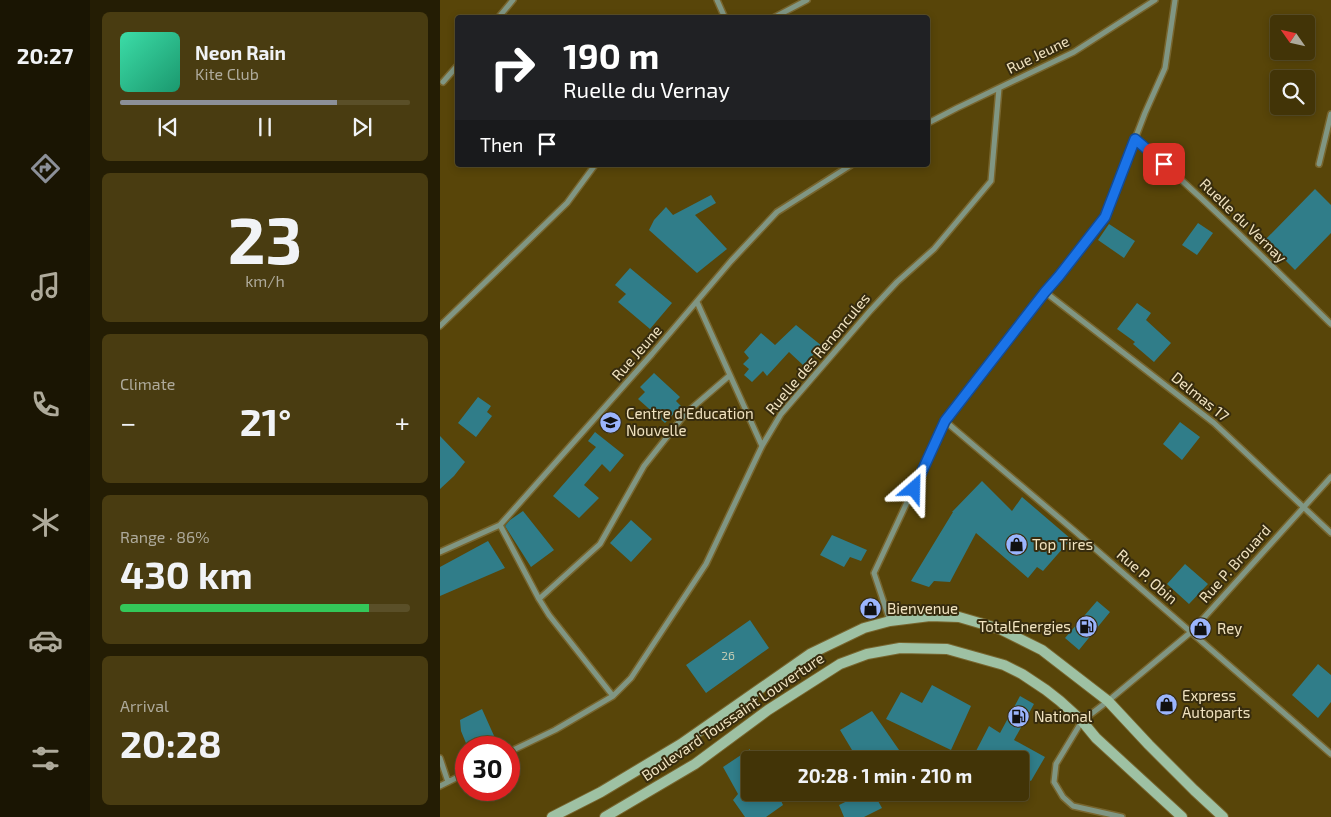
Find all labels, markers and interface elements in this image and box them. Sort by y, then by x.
north arrow [1270,15,1315,60]
map controls [1270,15,1315,115]
street label: Rue Jeune [1003,31,1072,77]
text: 190 m [563,34,659,76]
icon: right [480,35,545,100]
text: Neon Rain [195,41,286,64]
text: 20:27 [17,42,73,68]
text: Kite Club [195,64,259,83]
button: search [1270,70,1315,115]
text: Ruelle du Vernay [563,76,730,102]
icon: previous [154,113,182,141]
icon: pause [251,113,279,141]
icon: next [348,113,376,141]
icon: arrive [533,130,561,158]
text: Then [480,133,523,156]
pin [1143,143,1185,185]
icon: arrive [1150,150,1178,178]
icon: directions [28,151,63,186]
street label: Ruelle du Vernay [1196,174,1291,266]
text: 23 [228,199,302,277]
icon: music [28,269,63,304]
text: km/h [245,271,285,290]
street label: Ruelle des Renoncules [761,289,873,418]
street label: Rue Jeune [607,321,665,384]
street label: Delmas 17 [1168,368,1233,425]
text: Climate [120,374,175,393]
icon: phone [28,387,63,422]
text: 21° [240,398,291,444]
place label: Centre d'Education Nouvelle [626,404,754,439]
text: − [120,405,136,439]
text: + [395,405,410,439]
school or university icon: Centre d'Education Nouvelle [598,411,622,435]
position arrow [887,462,939,514]
icon: climate [28,505,63,540]
street label: Rue P. Brouard [1195,521,1274,606]
text: Range · 86% [120,527,210,546]
shop icon: Top Tires [1004,533,1028,557]
place label: Top Tires [1032,535,1093,553]
street label: Rue P. Obin [1114,545,1182,608]
text: 430 km [120,551,253,597]
shop icon: Bienvenue [859,597,883,621]
place label: Bienvenue [887,599,958,617]
fuel station icon: TotalEnergies [1075,615,1099,639]
place label: TotalEnergies [978,617,1071,635]
shop icon: Rey [1189,617,1213,641]
place label: Rey [1217,619,1242,637]
icon: car [28,623,63,658]
street label: Boulevard Toussaint Louverture [638,648,827,784]
house number: 26 [721,648,735,662]
place label: Express Autoparts [1182,686,1250,721]
shop icon: Express Autoparts [1154,693,1178,717]
text: Arrival [120,696,169,715]
fuel station icon: National [1006,705,1030,729]
place label: National [1034,707,1093,725]
text: 20:28 [120,720,222,766]
speed limit sign: 30 [455,736,520,801]
icon: filters [28,741,63,776]
text: 20:28 · 1 min · 210 m [798,764,972,787]

